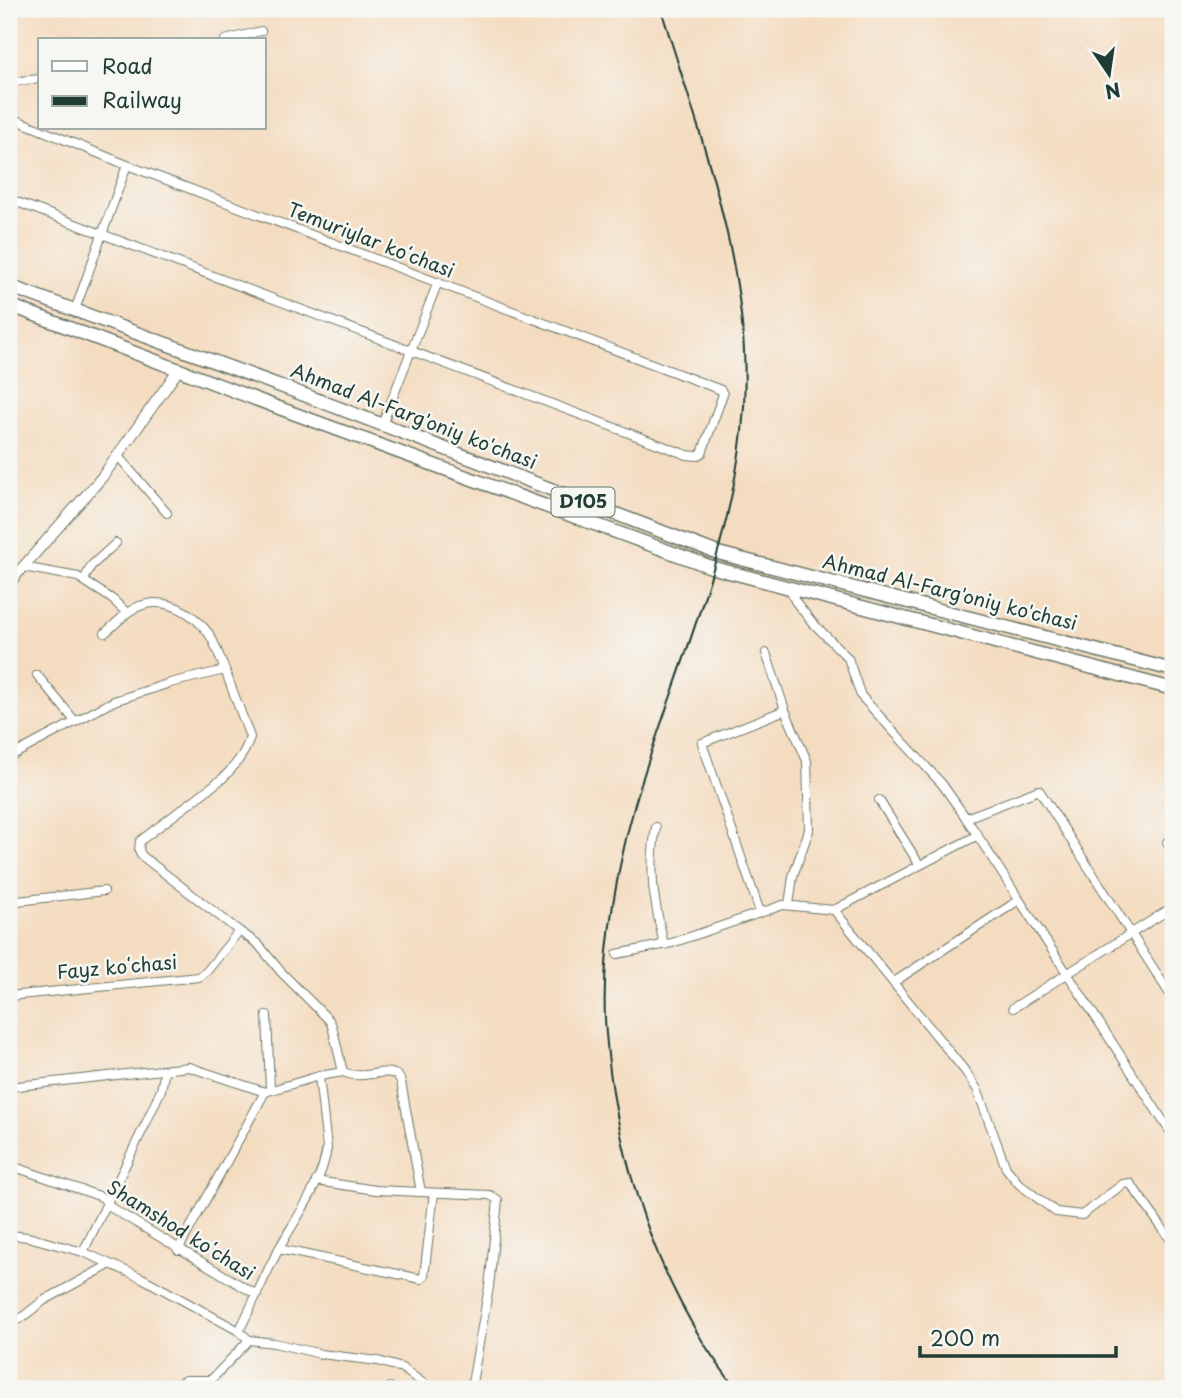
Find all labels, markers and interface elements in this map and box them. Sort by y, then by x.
legend [38,38,266,130]
north arrow [1074,38,1144,108]
text: Road [102,49,153,81]
text: N [1103,76,1124,107]
text: Railway [102,83,182,115]
street label: Temuriylar koʻchasi [284,194,459,284]
street label: Ahmad Al-Farg'oniy ko'chasi [287,355,541,475]
road number: D105 [552,488,614,516]
street label: Ahmad Al-Farg'oniy ko'chasi [820,546,1080,636]
street label: Fayz koʻchasi [56,947,178,985]
street label: Shamshod koʻchasi [102,1172,261,1286]
scale bar [920,1314,1116,1358]
text: 200 m [930,1321,1000,1353]

